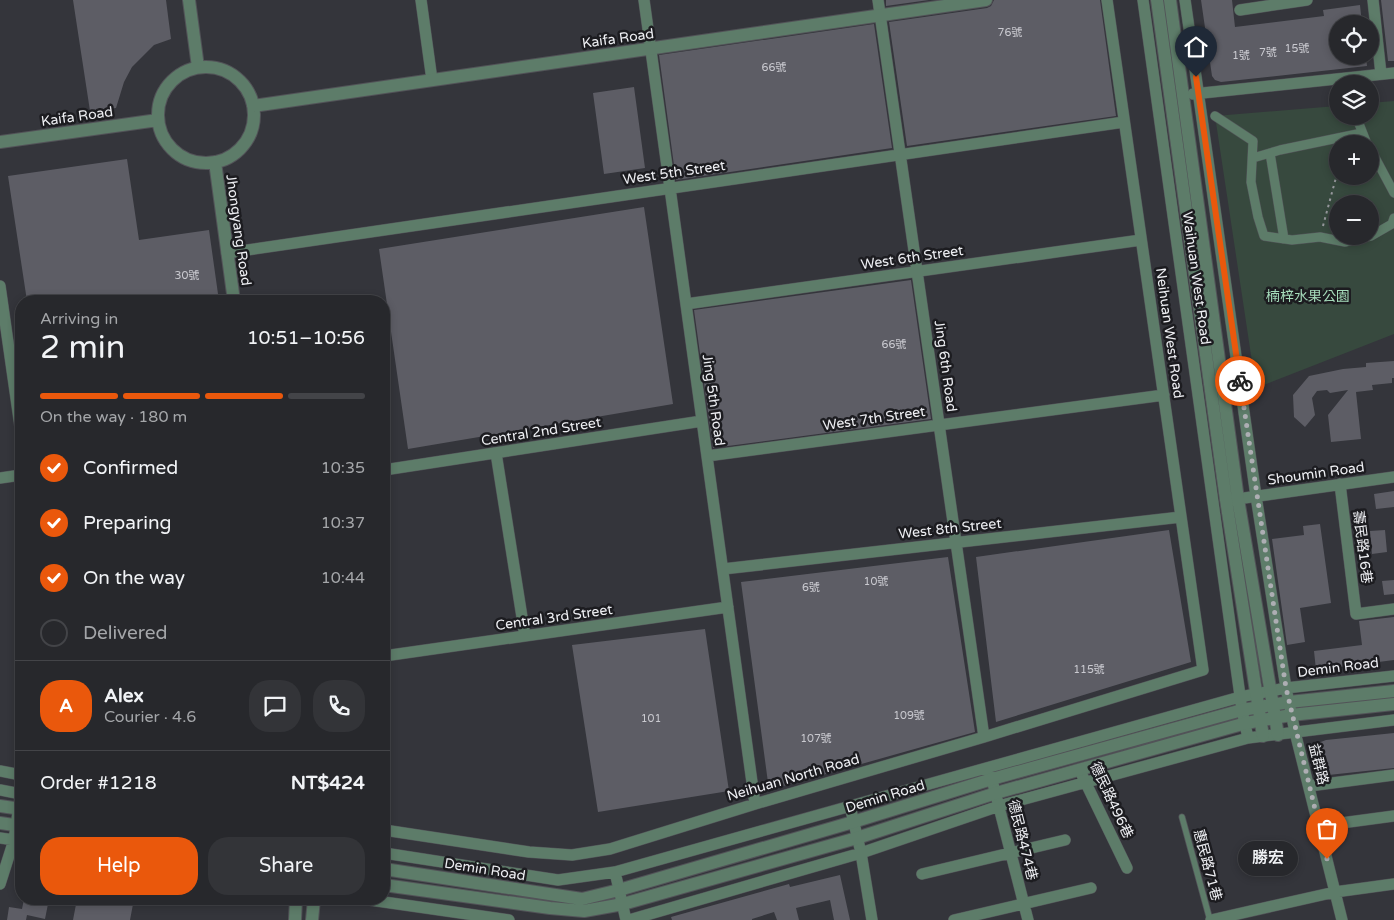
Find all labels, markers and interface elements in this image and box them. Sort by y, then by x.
map controls [1329,15,1379,245]
button: locate [1329,15,1379,65]
street label: Kaifa Road [581,25,655,52]
house number: 76號 [998,26,1022,39]
pin [1175,26,1217,77]
icon: home [1182,33,1210,61]
house number: 15號 [1285,42,1309,55]
house number: 7號 [1259,46,1277,59]
house number: 1號 [1232,49,1250,62]
house number: 66號 [762,61,786,74]
button: layers [1329,75,1379,125]
street label: Kaifa Road [40,103,114,130]
button: + [1329,135,1379,185]
street label: West 5th Street [622,157,727,188]
street label: Jhongyang Road [222,173,255,287]
button: − [1329,195,1379,245]
street label: Waihuan West Road [1179,210,1214,346]
street label: West 6th Street [860,242,965,273]
street label: Neihuan West Road [1152,267,1187,400]
house number: 30號 [175,269,199,282]
park label: 楠梓水果公園 [1266,288,1350,305]
text: Arriving in [40,309,118,329]
street label: Jing 6th Road [931,319,960,413]
text: 10:51–10:56 [247,327,365,349]
text: 2 min [40,329,125,367]
house number: 66號 [882,338,906,351]
street label: Jing 5th Road [699,353,728,447]
courier [1215,356,1265,406]
icon: bike [1226,367,1254,395]
street label: West 7th Street [822,403,927,434]
text: On the way · 180 m [40,407,187,427]
street label: Central 2nd Street [480,414,603,449]
icon: check [40,454,68,482]
text: Confirmed [83,457,178,479]
text: 10:35 [321,458,365,478]
street label: Shoumin Road [1266,458,1366,489]
icon: check [40,509,68,537]
street label: 壽民路16巷 [1350,510,1375,585]
text: Preparing [83,512,172,534]
text: 10:37 [321,513,365,533]
street label: West 8th Street [898,515,1003,542]
icon: check [40,564,68,592]
text: On the way [83,567,185,589]
text: 10:44 [321,568,365,588]
house number: 10號 [864,575,888,588]
house number: 6號 [802,581,820,594]
street label: Central 3rd Street [494,601,614,634]
text: Delivered [83,622,168,644]
street label: Demin Road [1296,654,1380,681]
house number: 115號 [1073,663,1105,676]
button: chat [249,680,301,732]
button: phone [313,680,365,732]
text: Alex [104,685,144,707]
text: A [59,695,73,717]
text: Courier · 4.6 [104,707,196,727]
house number: 109號 [893,709,925,722]
house number: 101 [641,712,661,725]
house number: 107號 [800,732,832,745]
street label: 益群路 [1305,742,1332,787]
street label: Neihuan North Road [725,750,861,805]
street label: 德民路496巷 [1086,759,1137,841]
text: Order #1218 [40,772,157,794]
text: NT$424 [291,772,365,794]
street label: Demin Road [844,776,927,817]
street label: 德民路474巷 [1004,798,1041,882]
pin [1306,808,1348,859]
icon: bag [1313,815,1341,843]
street label: 惠民路71巷 [1190,827,1225,903]
button: Help [40,837,198,895]
button: Share [208,837,365,895]
callout: 勝宏 [1237,842,1297,876]
text: 勝宏 [1252,848,1284,868]
street label: Demin Road [443,855,527,884]

